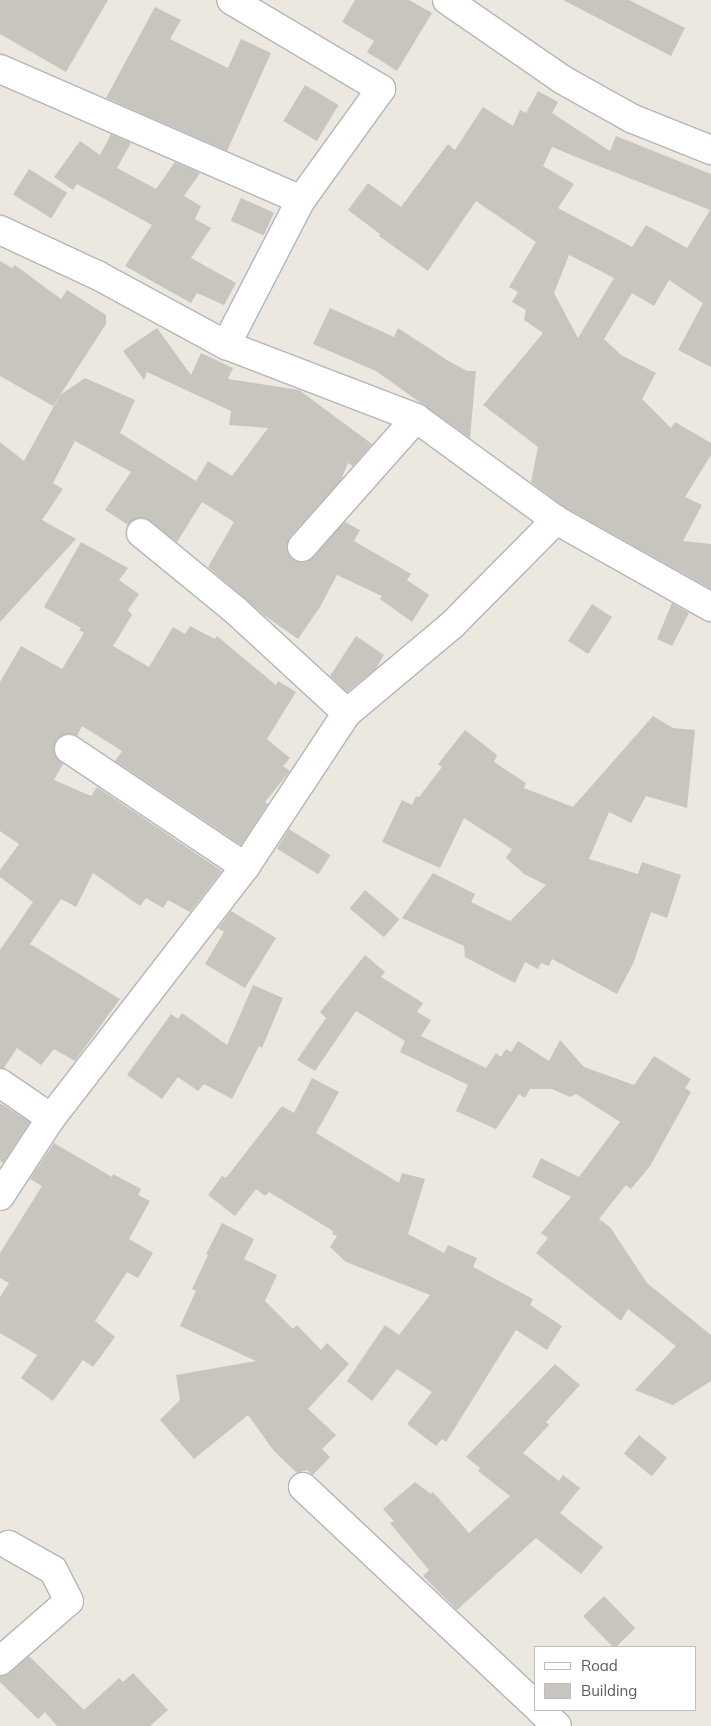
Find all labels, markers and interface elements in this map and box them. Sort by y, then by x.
legend [534,1646,696,1711]
text: Road [581,1656,618,1675]
text: Building [581,1681,637,1700]

